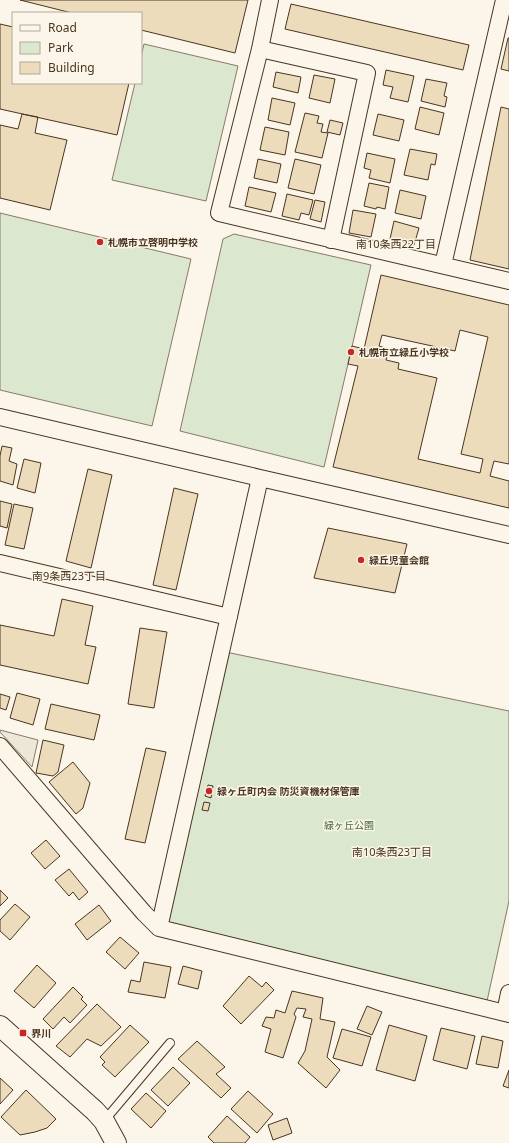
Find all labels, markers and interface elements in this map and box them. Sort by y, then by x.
legend [12,12,142,84]
text: Road [48,19,77,36]
text: Park [48,39,74,56]
text: Building [48,59,95,76]
place label: 札幌市立啓明中学校 [108,235,198,249]
district label: 南10条西22丁目 [356,236,436,251]
marker: 札幌市立啓明中学校 [95,237,105,247]
place label: 札幌市立緑丘小学校 [359,345,449,359]
marker: 札幌市立緑丘小学校 [346,347,356,357]
place label: 緑丘児童会館 [369,553,429,567]
marker: 緑丘児童会館 [356,555,366,565]
district label: 南9条西23丁目 [32,568,106,583]
place label: 緑ヶ丘町内会 防災資機材保管庫 [217,784,360,798]
marker: 緑ヶ丘町内会 防災資機材保管庫 [204,786,214,796]
park label: 緑ヶ丘公園 [324,818,374,832]
district label: 南10条西23丁目 [352,844,432,859]
place label: 界川 [31,1026,51,1040]
marker: 界川 [18,1028,28,1038]

